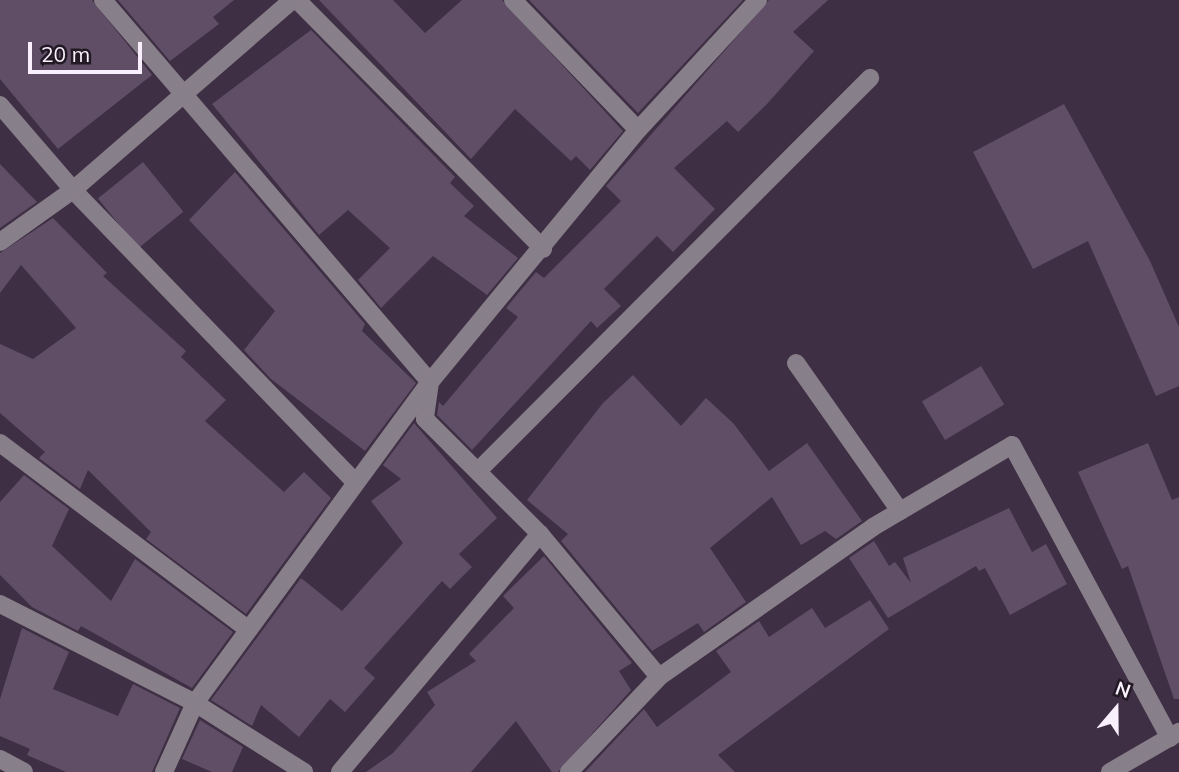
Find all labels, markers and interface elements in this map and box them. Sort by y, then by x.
scale bar [32,28,145,72]
text: 20 m [41,41,90,67]
north arrow [1081,674,1151,744]
text: N [1112,676,1134,703]

